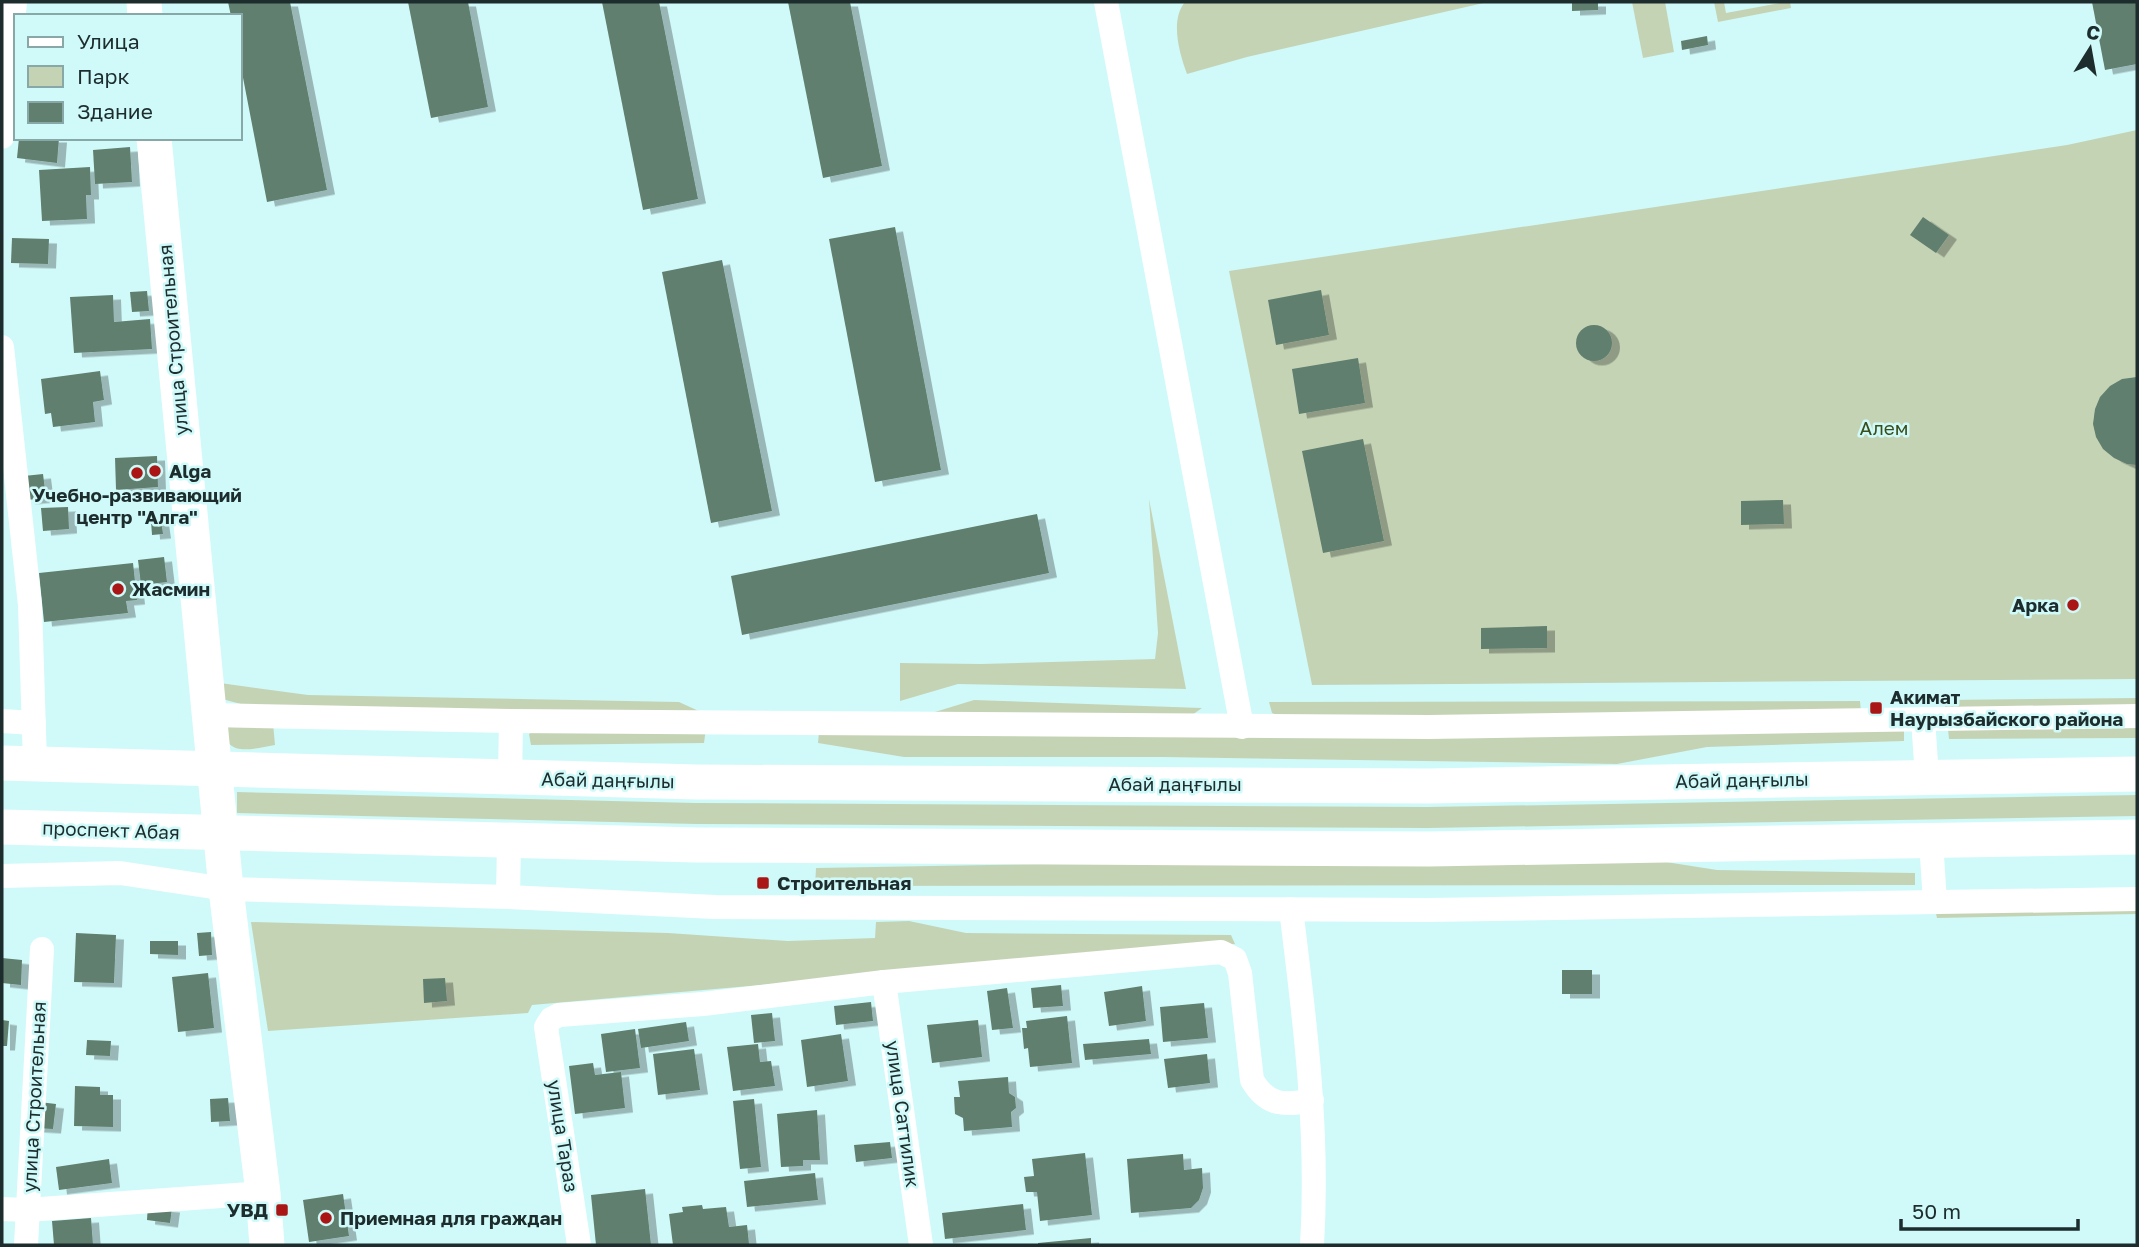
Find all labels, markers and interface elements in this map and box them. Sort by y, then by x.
legend [14,14,242,140]
north arrow [2055,14,2125,84]
text: С [2085,19,2102,44]
text: Улица [77,28,140,54]
text: Парк [77,63,130,89]
text: Здание [77,98,153,124]
street label: улица Строительная [153,244,192,436]
park label: Алем [1860,416,1908,439]
place label: Alga [169,459,211,482]
marker: Alga [147,463,163,479]
marker: Учебно-развивающий центр "Алга" [129,465,145,481]
place label: Учебно-развивающий центр "Алга" [32,483,242,528]
place label: Жасмин [132,577,210,600]
marker: Жасмин [110,581,126,597]
place label: Арка [2012,593,2059,616]
marker: Арка [2065,597,2081,613]
place label: Акимат Наурызбайского района [1890,685,2123,730]
marker: Акимат Наурызбайского района [1868,700,1884,716]
street label: Абай даңғылы [541,767,675,792]
street label: Абай даңғылы [1675,767,1809,792]
street label: Абай даңғылы [1108,772,1242,795]
street label: проспект Абая [42,816,180,843]
place label: Строительная [777,871,911,894]
marker: Строительная [755,875,771,891]
street label: улица Строительная [17,1001,50,1193]
street label: улица Саттилик [882,1039,925,1189]
street label: улица Тараз [543,1078,584,1194]
scale bar [1901,1188,2078,1232]
place label: УВД [227,1198,268,1221]
text: 50 m [1912,1198,1961,1224]
marker: УВД [274,1202,290,1218]
place label: Приемная для граждан [340,1206,562,1229]
marker: Приемная для граждан [318,1210,334,1226]

